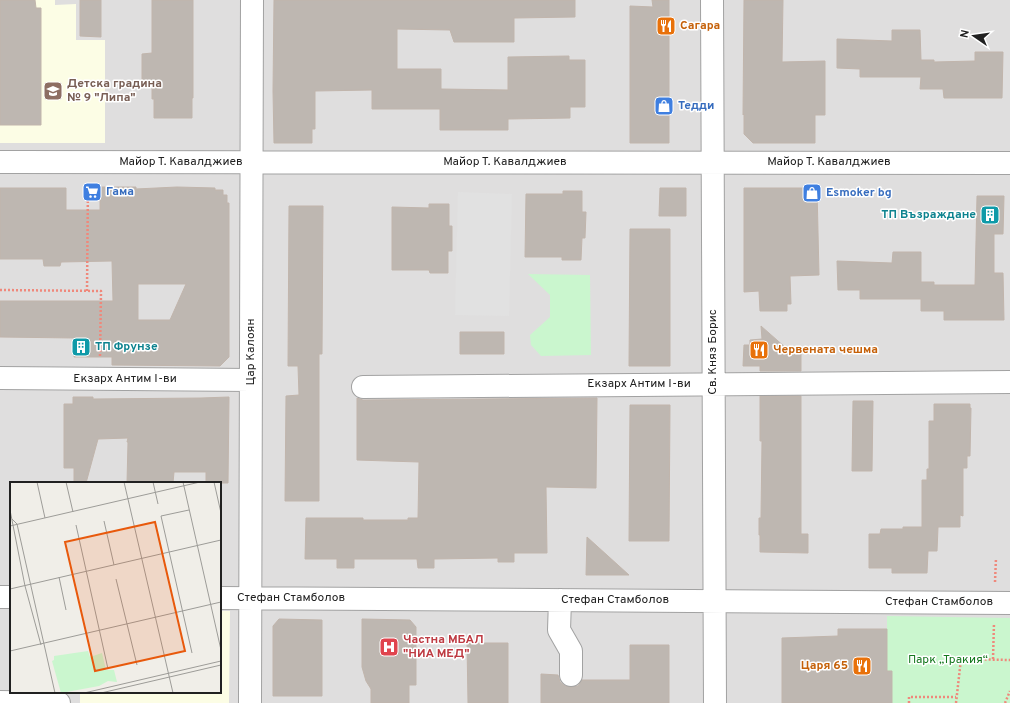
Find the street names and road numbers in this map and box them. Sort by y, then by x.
street label: Майор Т. Кавалджиев [119,154,243,170]
street label: Майор Т. Кавалджиев [443,154,567,170]
street label: Майор Т. Кавалджиев [767,154,891,170]
street label: Св. Княз Борис [705,309,721,395]
street label: Цар Калоян [243,318,259,386]
street label: Екзарх Антим I-ви [73,371,177,387]
street label: Екзарх Антим I-ви [587,376,691,392]
street label: Стефан Стамболов [237,590,345,606]
street label: Стефан Стамболов [561,592,669,608]
street label: Стефан Стамболов [885,594,993,610]

